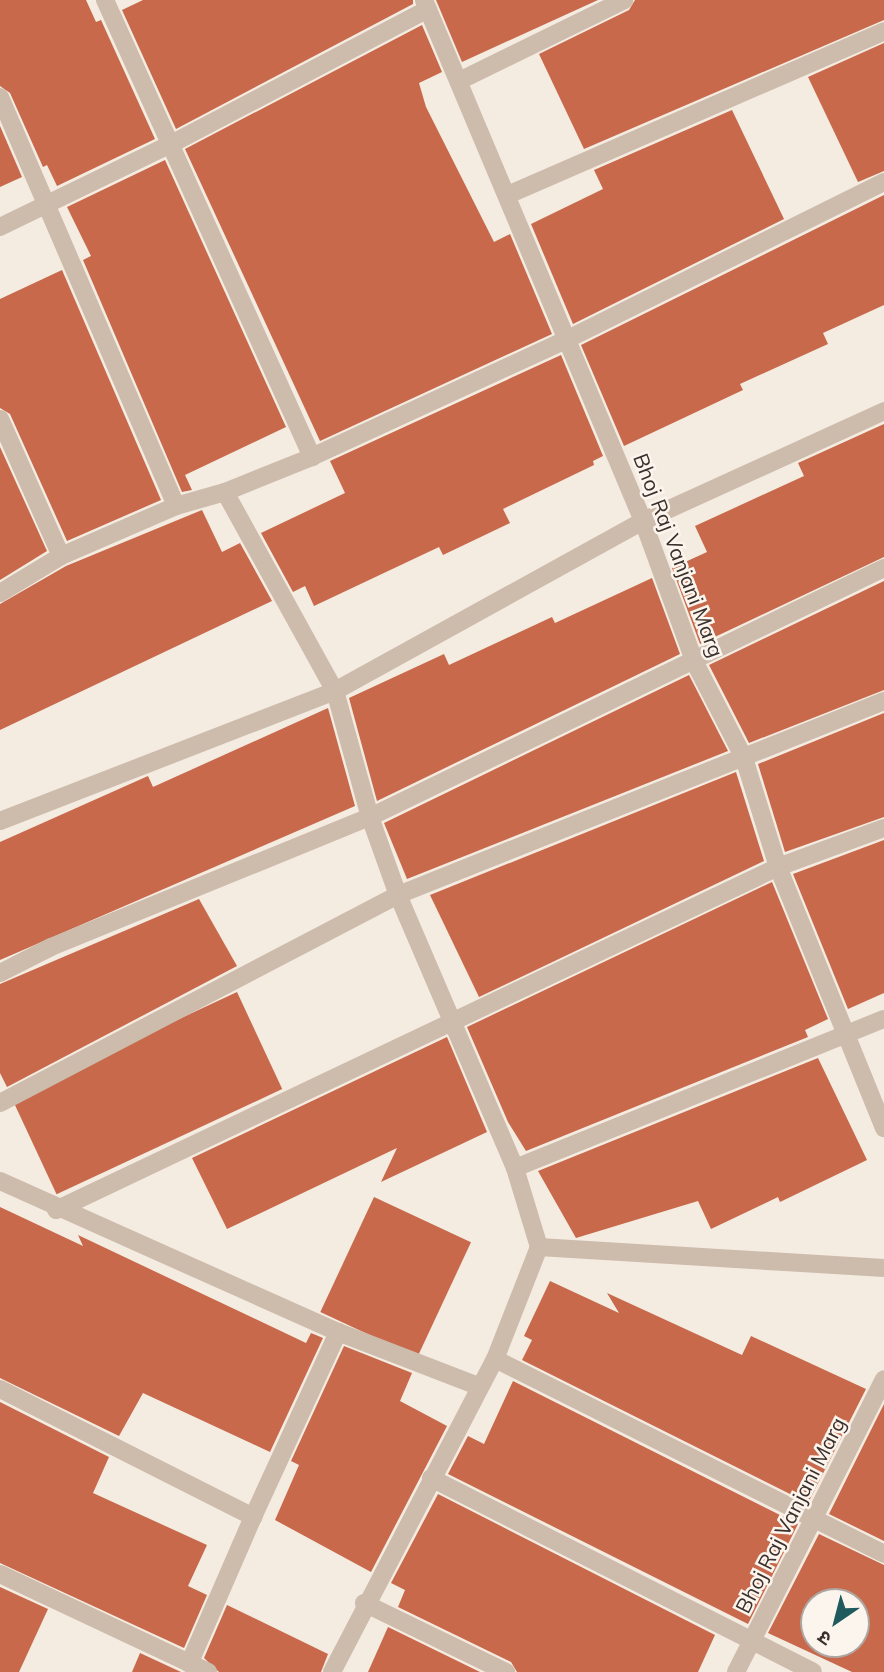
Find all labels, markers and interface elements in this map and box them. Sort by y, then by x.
street label: Bhoj Raj Vanjani Marg [629,450,729,660]
street label: Bhoj Raj Vanjani Marg [730,1413,850,1617]
north arrow [800,1588,870,1658]
text: उ [813,1626,836,1652]

